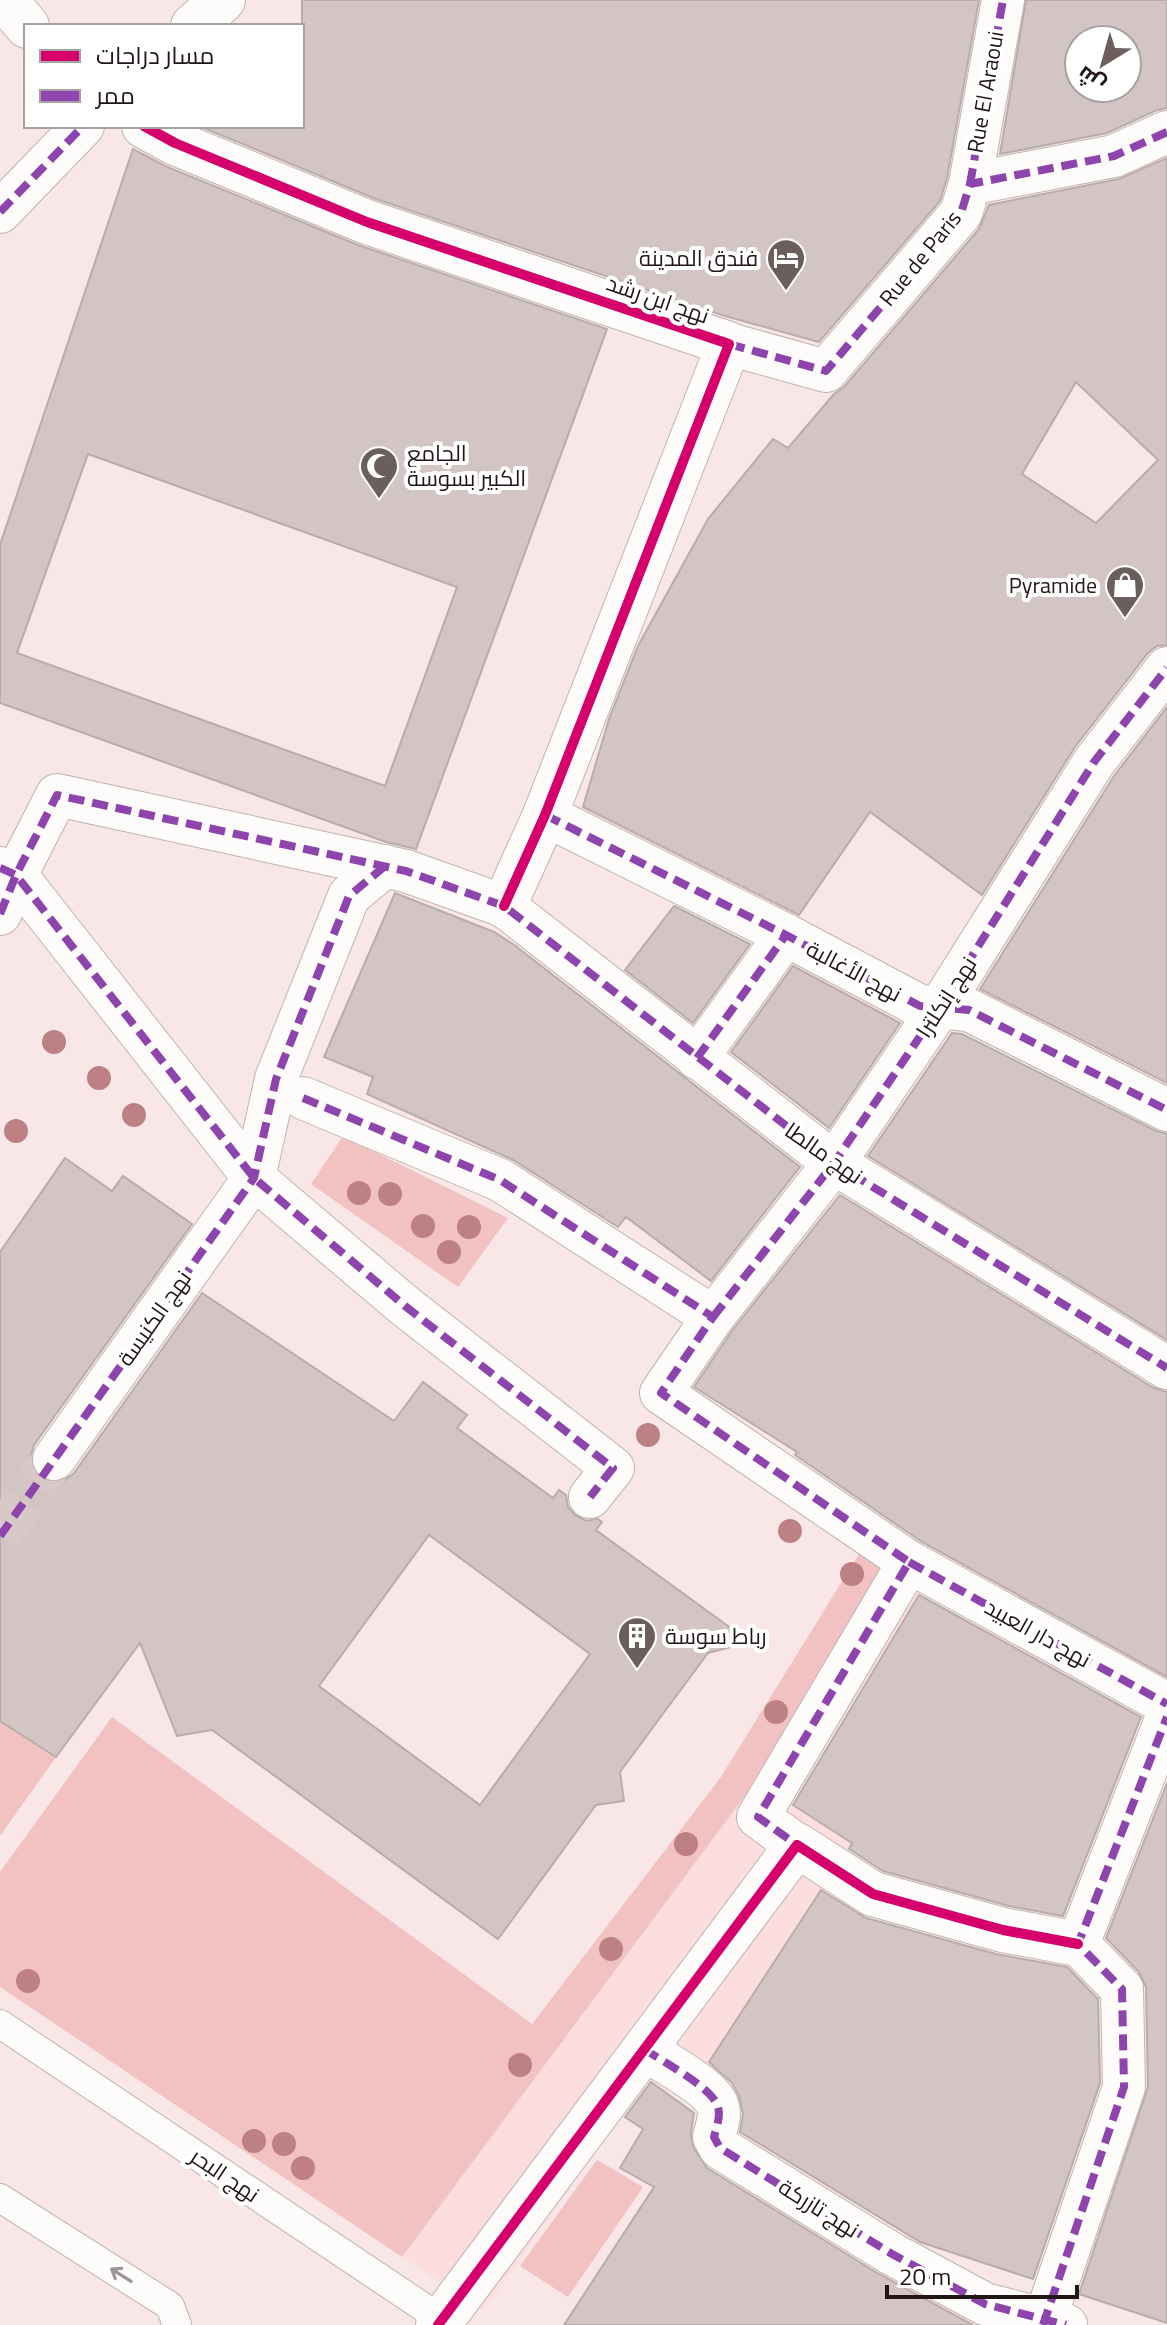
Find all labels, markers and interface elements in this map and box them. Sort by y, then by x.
legend [24,24,304,128]
north arrow [1063,24,1143,104]
street label: Rue El Araoui [958,28,1012,156]
text: مسار دراجات [96,37,214,73]
text: ش [1069,58,1112,102]
text: ممر [94,77,135,113]
street label: Rue de Paris [870,202,970,314]
hotel icon: فندق المدينة [765,237,807,292]
place label: فندق المدينة [639,241,758,275]
street label: نهج ابن رشد [602,266,714,332]
place label: الجامع الكبير بسوسة [407,436,526,495]
mosque icon: الجامع الكبير بسوسة [358,445,400,500]
shop icon: Pyramide [1104,564,1146,619]
place label: Pyramide [1009,568,1097,602]
street label: نهج الأغالبة [800,932,908,1010]
street label: نهج إنكلترا [907,950,985,1044]
street label: نهج مالطا [778,1114,870,1192]
street label: نهج الكنيسة [109,1263,199,1373]
street label: نهج دار العبيد [979,1590,1097,1676]
building icon: رباط سوسة [616,1615,658,1670]
place label: رباط سوسة [665,1619,767,1653]
street label: نهج البحر [182,2138,267,2211]
street label: نهج تازركة [772,2170,866,2246]
scale bar [887,2249,1077,2299]
text: 20 m [899,2258,951,2294]
one-way arrow [111,2267,133,2283]

